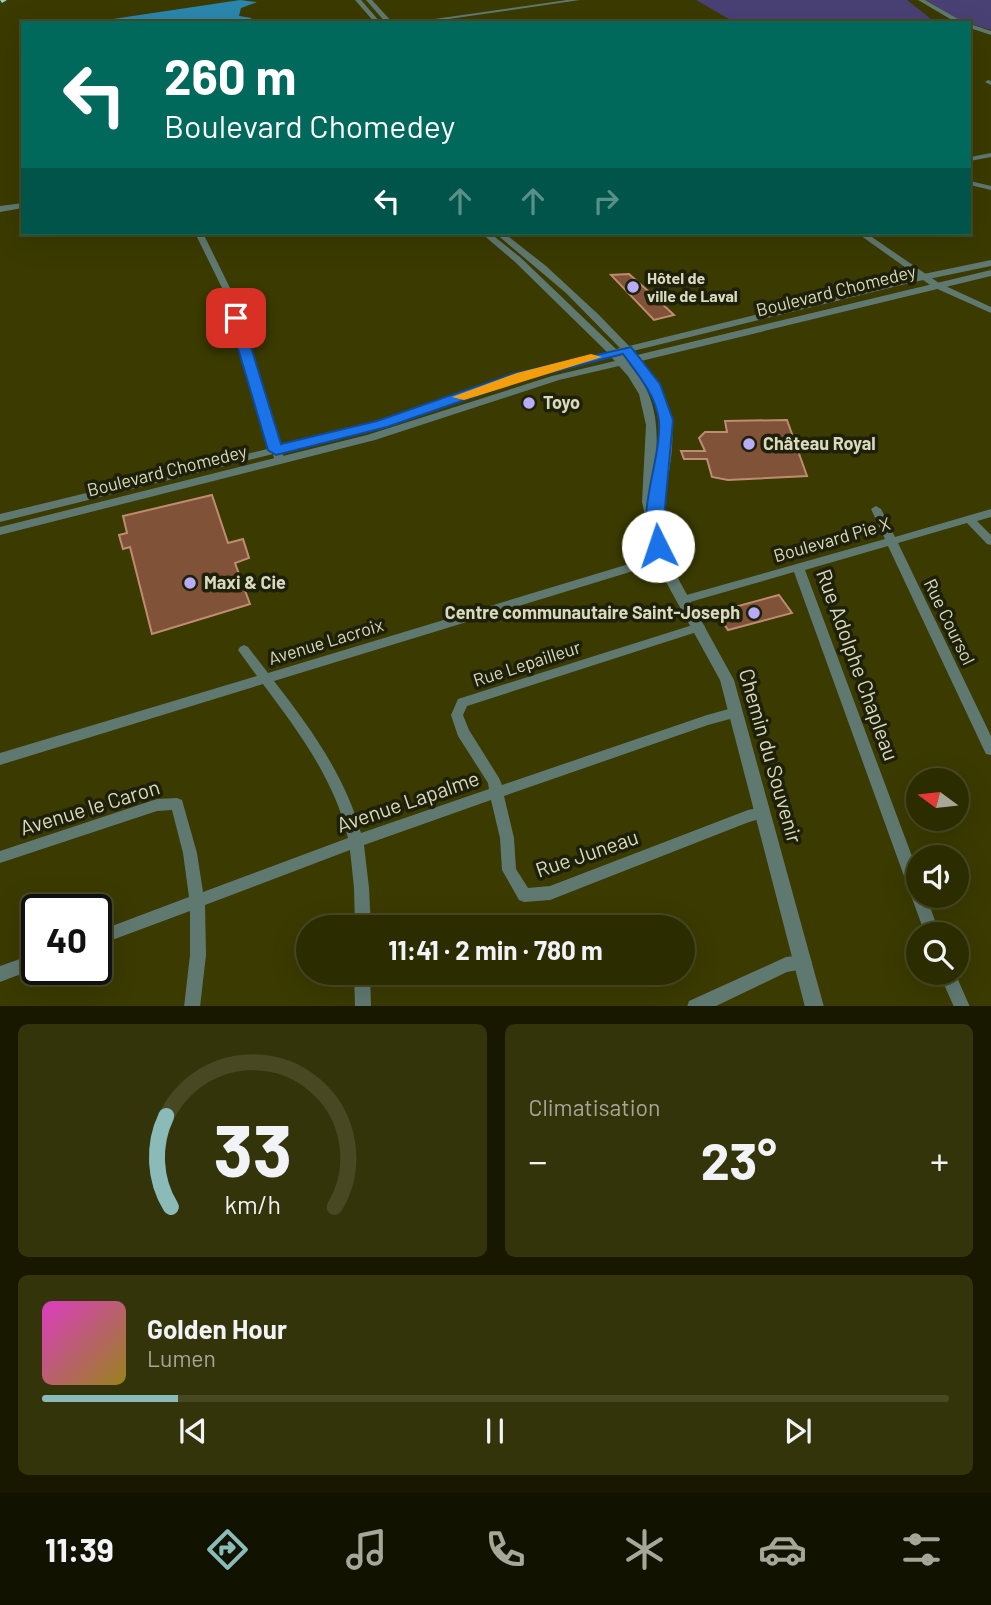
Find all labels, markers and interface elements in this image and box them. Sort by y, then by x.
text: 260 m [164,46,296,105]
icon: left [49,49,140,140]
text: Boulevard Chomedey [164,106,455,144]
icon: left [368,182,406,220]
icon: ahead [441,182,479,220]
icon: ahead [514,182,552,220]
icon: right [587,182,625,220]
street label: Boulevard Chomedey [754,260,918,321]
place label: Hôtel de ville de Laval [647,268,738,305]
marker: Hôtel de ville de Laval [625,279,641,295]
pin [206,288,266,348]
icon: arrive [217,299,255,337]
place label: Toyo [543,391,580,413]
marker: Toyo [521,395,537,411]
place label: Château Royal [763,432,876,454]
marker: Château Royal [741,436,757,452]
street label: Boulevard Chomedey [85,440,249,501]
position arrow [621,509,695,583]
street label: Boulevard Pie X [771,512,893,566]
street label: Rue Adolphe Chapleau [812,565,905,764]
place label: Maxi & Cie [204,571,286,593]
marker: Maxi & Cie [182,575,198,591]
street label: Rue Coursol [920,575,980,668]
place label: Centre communautaire Saint-Joseph [445,601,740,623]
marker: Centre communautaire Saint-Joseph [746,605,762,621]
street label: Avenue Lacroix [266,613,386,669]
street label: Rue Lepailleur [470,635,584,691]
street label: Chemin du Souvenir [735,665,808,846]
street label: Avenue Lapalme [333,764,482,837]
north arrow [906,768,970,831]
map controls [906,768,969,985]
street label: Avenue le Caron [17,773,162,840]
street label: Rue Juneau [532,823,641,882]
button: sound [906,845,969,908]
speed limit sign: 40 [21,894,112,985]
button: search [906,922,969,985]
text: 11:41 · 2 min · 780 m [388,934,603,965]
text: Climatisation [529,1093,660,1121]
text: 33 [213,1104,292,1192]
text: 23° [701,1128,777,1190]
text: − [529,1137,548,1183]
text: + [930,1137,949,1183]
text: km/h [224,1188,281,1218]
text: Golden Hour [147,1313,287,1344]
text: Lumen [147,1344,216,1372]
icon: previous [174,1412,212,1450]
icon: pause [476,1412,514,1450]
icon: next [779,1412,817,1450]
icon: directions [203,1525,252,1574]
icon: music [342,1525,391,1574]
icon: phone [481,1525,530,1574]
icon: climate [620,1525,669,1574]
icon: car [758,1525,807,1574]
icon: filters [897,1525,946,1574]
text: 11:39 [45,1530,114,1568]

